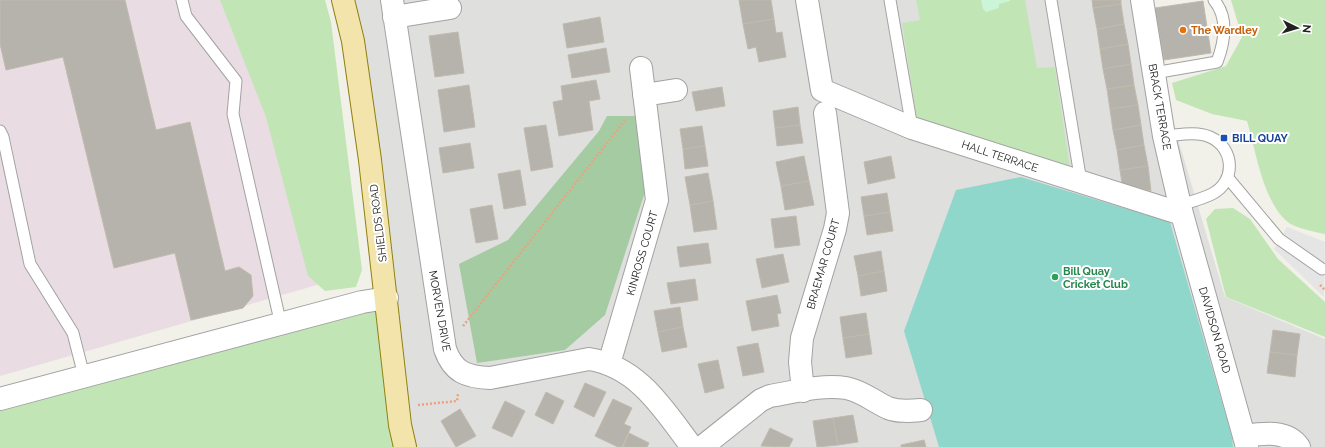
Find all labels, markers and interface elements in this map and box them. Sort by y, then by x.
north arrow [1277,8,1317,48]
place label: The Wardley [1191,24,1258,37]
text: N [1300,24,1313,34]
marker: The Wardley [1178,25,1188,35]
street label: BRACK TERRACE [1145,63,1174,152]
place label: BILL QUAY [1232,132,1289,145]
marker: BILL QUAY [1219,133,1229,143]
street label: HALL TERRACE [960,138,1040,175]
street label: SHIELDS ROAD [367,183,390,263]
street label: KINROSS COURT [624,209,661,297]
street label: BRAEMAR COURT [804,217,843,311]
place label: Bill Quay Cricket Club [1063,265,1128,291]
street label: MORVEN DRIVE [426,269,453,353]
marker: Bill Quay Cricket Club [1050,272,1060,282]
street label: DAVIDSON ROAD [1196,286,1233,375]

